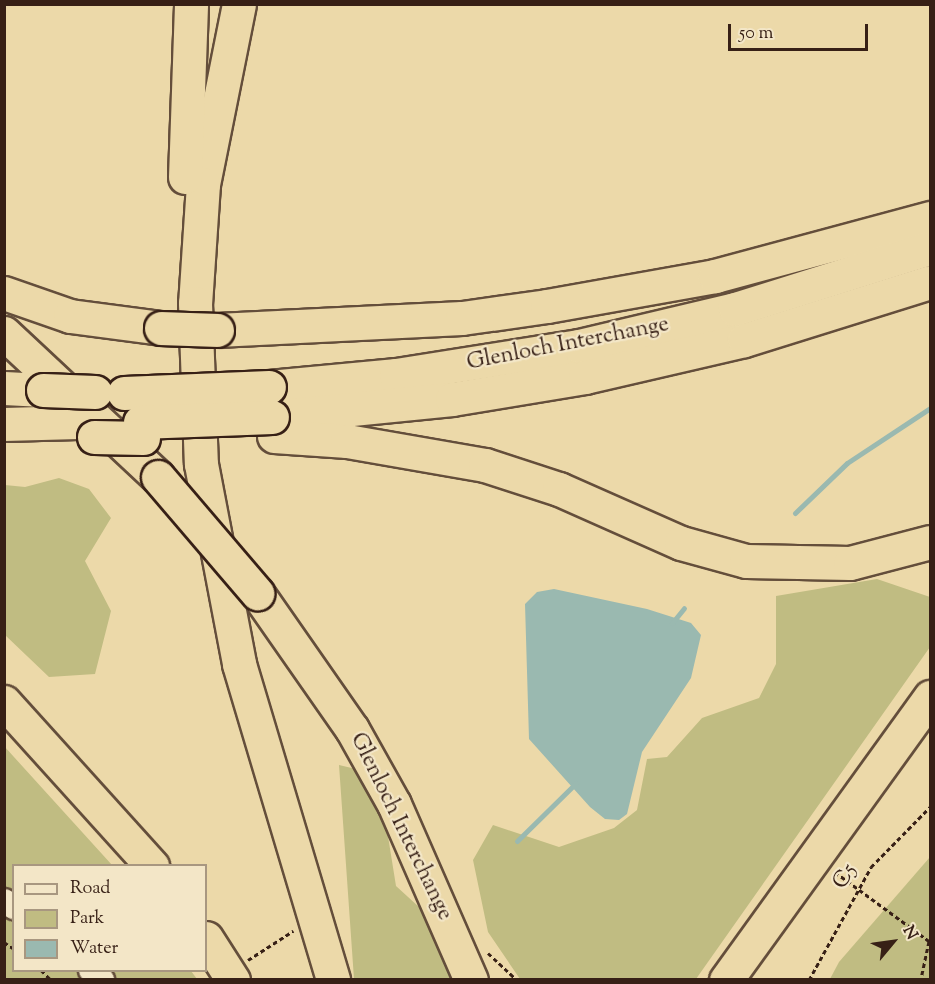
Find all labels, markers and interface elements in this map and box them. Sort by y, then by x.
scale bar [731,12,870,50]
text: 50 m [739,21,773,47]
street label: Glenloch Interchange [465,312,671,378]
street label: Glenloch Interchange [343,729,457,925]
street label: C5 [828,860,864,894]
legend [12,864,207,972]
text: Road [70,876,110,902]
text: Park [70,906,104,932]
north arrow [863,912,923,972]
text: N [896,922,922,944]
text: Water [70,936,118,962]

